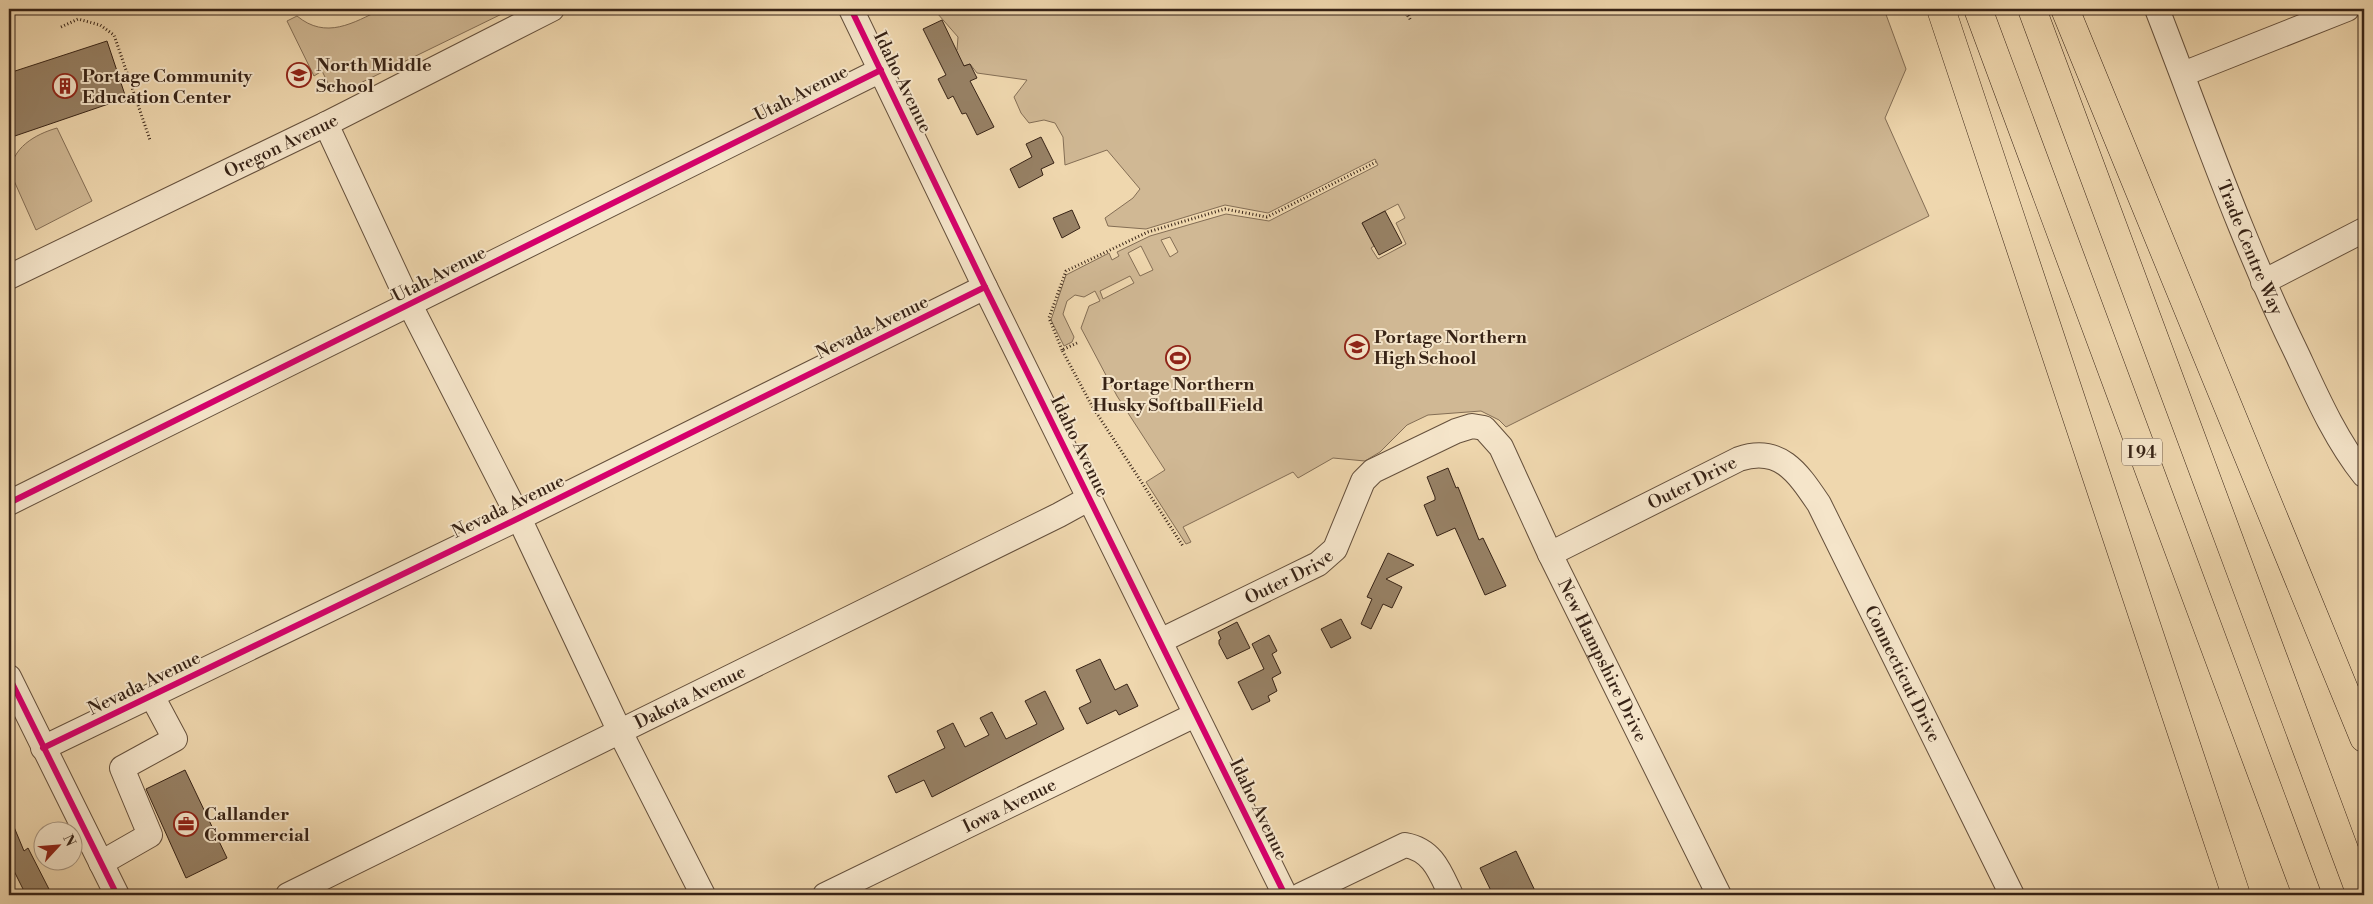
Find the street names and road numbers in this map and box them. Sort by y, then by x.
street label: Idaho Avenue [868,28,937,137]
street label: Utah Avenue [750,60,852,127]
street label: Oregon Avenue [220,109,342,184]
street label: Trade Centre Way [2211,177,2288,319]
street label: Utah Avenue [388,241,490,308]
street label: Nevada Avenue [812,290,932,365]
street label: Idaho Avenue [1045,392,1114,501]
road number: I 94 [2122,438,2162,466]
street label: Outer Drive [1644,451,1741,515]
street label: Nevada Avenue [448,469,568,544]
street label: Outer Drive [1241,545,1339,610]
street label: New Hampshire Drive [1552,575,1652,746]
street label: Connecticut Drive [1859,602,1946,746]
street label: Nevada Avenue [84,646,204,721]
street label: Dakota Avenue [631,660,749,734]
street label: Idaho Avenue [1224,755,1293,864]
street label: Iowa Avenue [959,773,1060,838]

